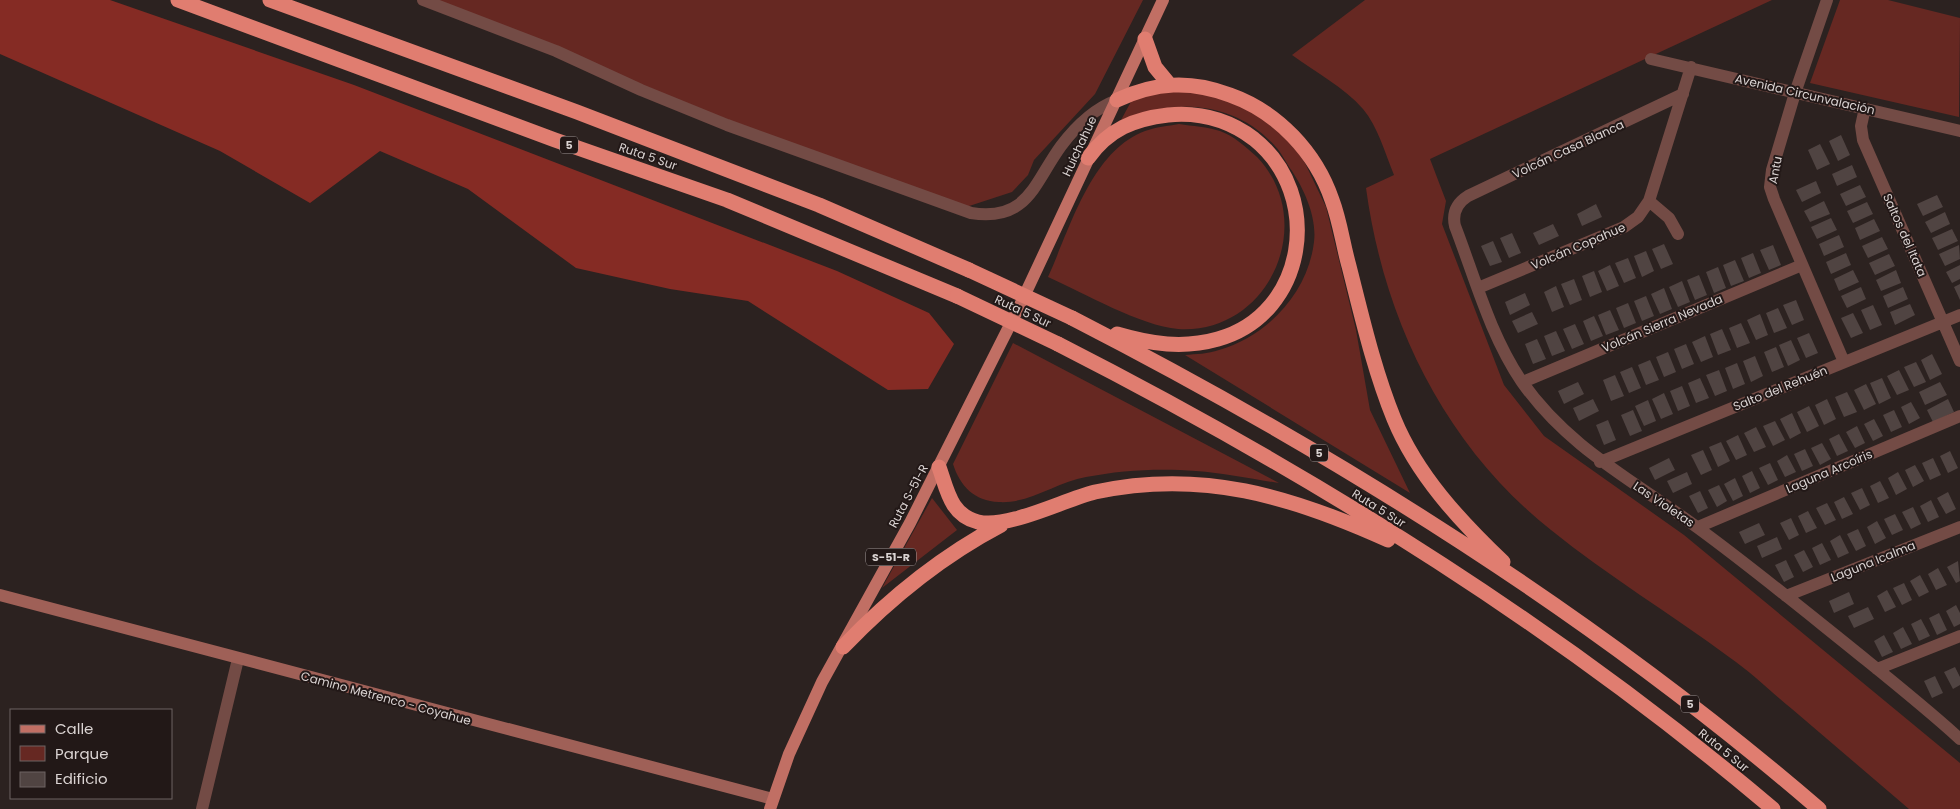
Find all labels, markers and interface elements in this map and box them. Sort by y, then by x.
street label: Avenida Circunvalación [1733,70,1877,118]
street label: Huichahue [1058,113,1100,179]
street label: Volcán Casa Blanca [1509,116,1627,182]
road number: 5 [560,136,578,154]
street label: Ruta 5 Sur [617,138,680,174]
street label: Antu [1764,155,1786,185]
street label: Saltos del Itata [1879,191,1931,279]
street label: Volcán Copahue [1528,218,1628,274]
street label: Ruta 5 Sur [992,290,1055,332]
street label: Volcán Sierra Nevada [1599,290,1725,356]
street label: Salto del Rehuén [1730,361,1830,415]
road number: 5 [1310,444,1328,462]
street label: Laguna Arcoíris [1783,445,1875,497]
street label: Ruta S-51-R [884,461,932,531]
street label: Las Violetas [1630,477,1698,531]
street label: Ruta 5 Sur [1349,485,1410,532]
street label: Laguna Icalma [1828,536,1918,586]
road number: S-51-R [866,548,916,566]
street label: Camino Metrenco - Coyahue [299,667,473,729]
road number: 5 [1681,696,1699,712]
legend [10,709,172,799]
text: Calle [55,718,93,739]
street label: Ruta 5 Sur [1695,724,1753,776]
text: Parque [55,743,108,764]
text: Edificio [55,768,108,789]

